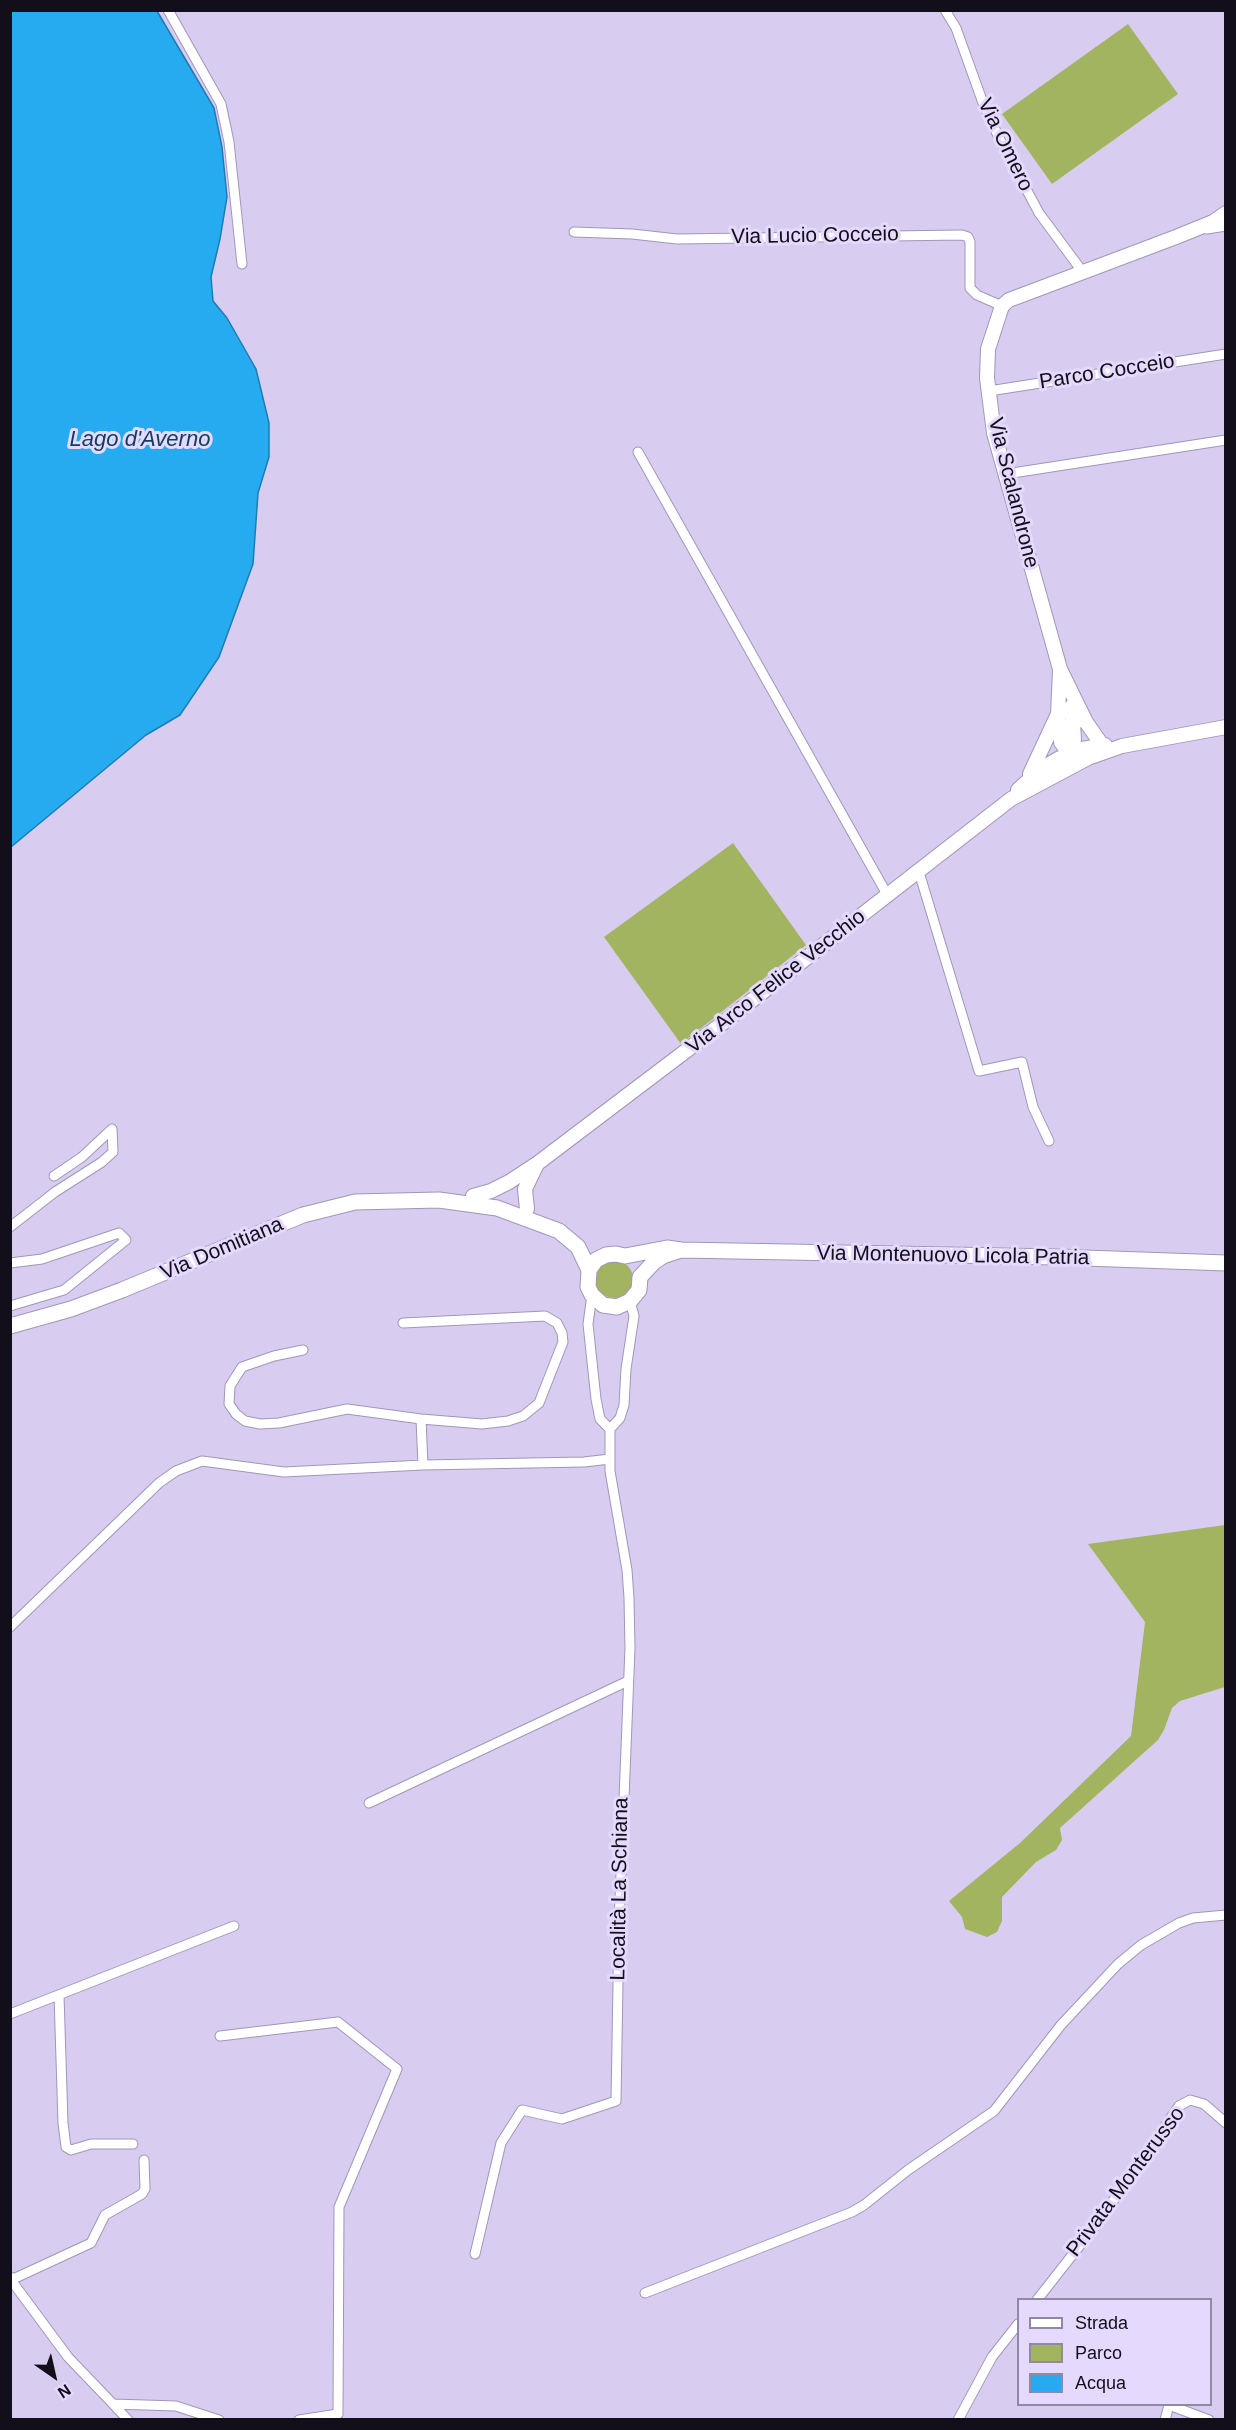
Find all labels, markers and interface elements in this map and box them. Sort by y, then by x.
street label: Via Omero [972,95,1038,195]
street label: Via Lucio Cocceio [731,222,899,250]
street label: Parco Cocceio [1038,349,1176,395]
street label: Via Scalandrone [982,415,1044,571]
water label: Lago d'Averno [70,427,210,453]
street label: Via Arco Felice Vecchio [681,904,871,1060]
street label: Via Domitiana [157,1212,287,1286]
street label: Via Montenuovo Licola Patria [816,1241,1090,1271]
street label: Località La Schiana [606,1797,634,1981]
street label: Privata Monterusso [1062,2102,1190,2262]
legend [1017,2298,1212,2406]
text: Strada [1075,2313,1128,2333]
text: Parco [1075,2343,1122,2363]
north arrow [24,2346,84,2406]
text: Acqua [1075,2373,1126,2393]
text: N [55,2381,74,2402]

